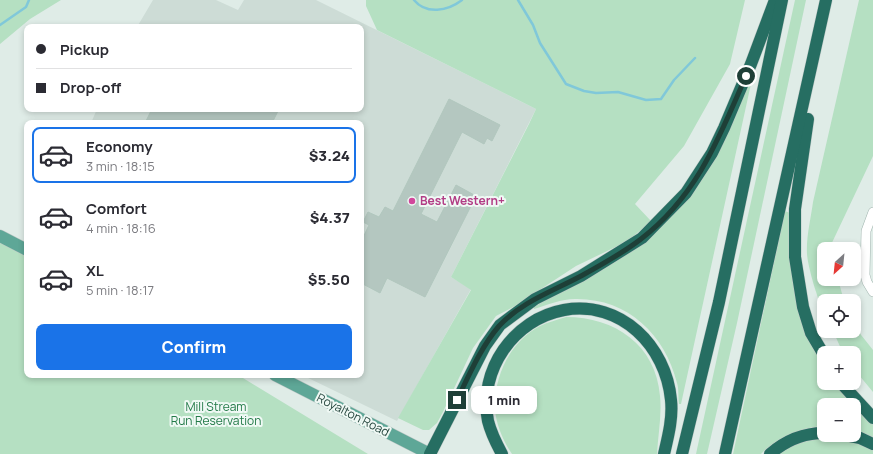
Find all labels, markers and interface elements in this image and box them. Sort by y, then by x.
text: Pickup [60,39,109,60]
route start [737,67,755,85]
text: Drop-off [60,77,121,98]
text: Economy [86,136,153,157]
icon: car [38,137,74,173]
text: $3.24 [309,145,350,166]
text: 3 min · 18:15 [86,157,155,175]
place label: Best Western+ [420,192,505,209]
marker: Best Western+ [407,196,417,206]
text: Comfort [86,198,147,219]
icon: car [38,199,74,235]
text: $4.37 [310,207,350,228]
text: 4 min · 18:16 [86,219,156,237]
north arrow [817,242,861,286]
map controls [817,242,861,442]
text: XL [86,260,104,281]
icon: car [38,261,74,297]
text: $5.50 [308,269,350,290]
text: 5 min · 18:17 [86,281,154,299]
button: locate [817,294,861,338]
button: Confirm [36,324,352,370]
button: + [817,346,861,390]
callout: 1 min [471,386,537,414]
street label: Royalton Road [314,389,393,440]
route end [448,391,466,409]
text: 1 min [488,391,520,409]
park label: Mill Stream Run Reservation [171,398,261,429]
button: − [817,398,861,442]

